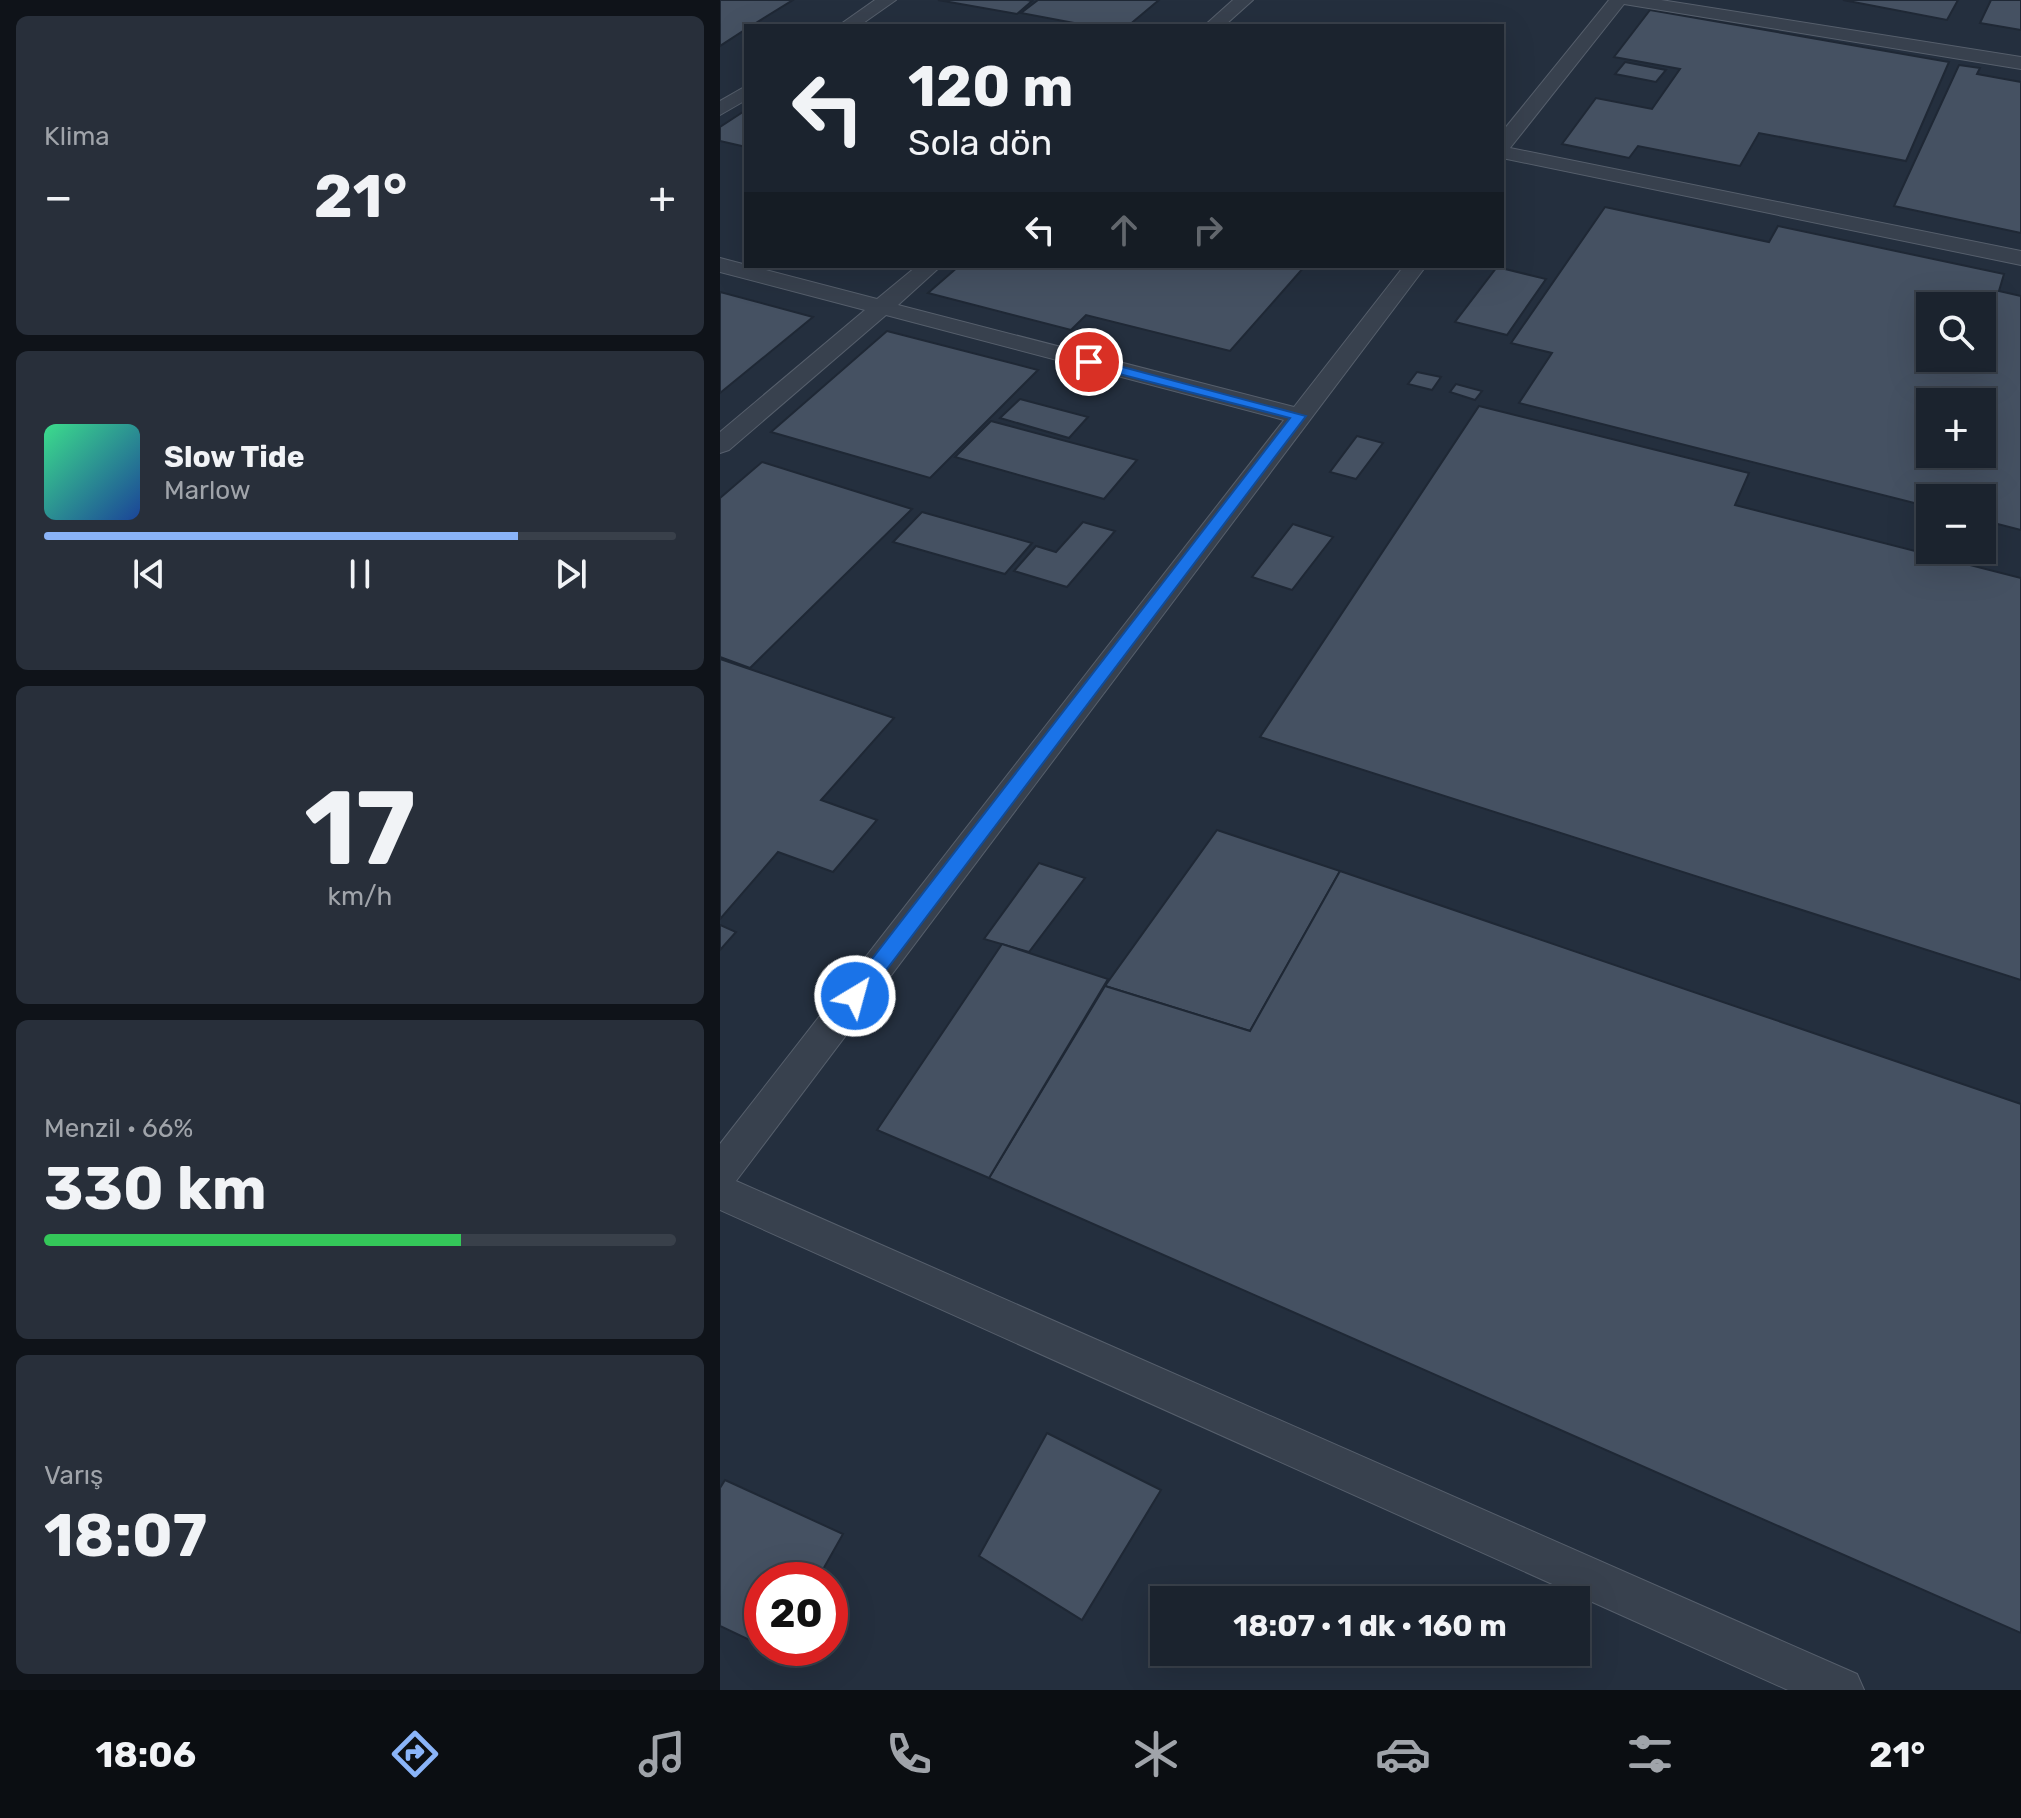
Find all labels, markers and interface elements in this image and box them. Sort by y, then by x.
text: 120 m [908,54,1074,120]
icon: left [776,56,880,160]
text: Klima [44,121,110,152]
text: Sola dön [908,121,1052,164]
text: 21° [314,161,407,232]
text: − [44,171,73,223]
text: + [649,171,676,223]
icon: left [1018,208,1062,252]
icon: ahead [1102,208,1146,252]
icon: right [1186,208,1230,252]
map controls [1916,292,1996,564]
button: search [1916,292,1996,372]
pin [1055,328,1123,396]
icon: arrive [1067,340,1111,384]
button: + [1916,388,1996,468]
text: Slow Tide [164,439,304,475]
text: Marlow [164,475,251,506]
button: − [1916,484,1996,564]
icon: previous [127,552,171,596]
icon: pause [338,552,382,596]
icon: next [549,552,593,596]
text: 17 [304,767,416,890]
text: km/h [328,881,392,912]
position arrow [813,954,897,1038]
text: Menzil · 66% [44,1113,193,1144]
text: 330 km [44,1153,267,1224]
text: Varış [44,1460,103,1491]
text: 18:07 [44,1500,207,1571]
speed limit sign: 20 [744,1562,848,1666]
text: 18:07 · 1 dk · 160 m [1233,1608,1507,1644]
icon: directions [387,1726,443,1782]
icon: music [634,1726,690,1782]
icon: phone [881,1726,937,1782]
icon: climate [1128,1726,1184,1782]
icon: car [1375,1726,1431,1782]
icon: filters [1622,1726,1678,1782]
text: 18:06 [96,1733,196,1776]
text: 21° [1869,1733,1925,1776]

